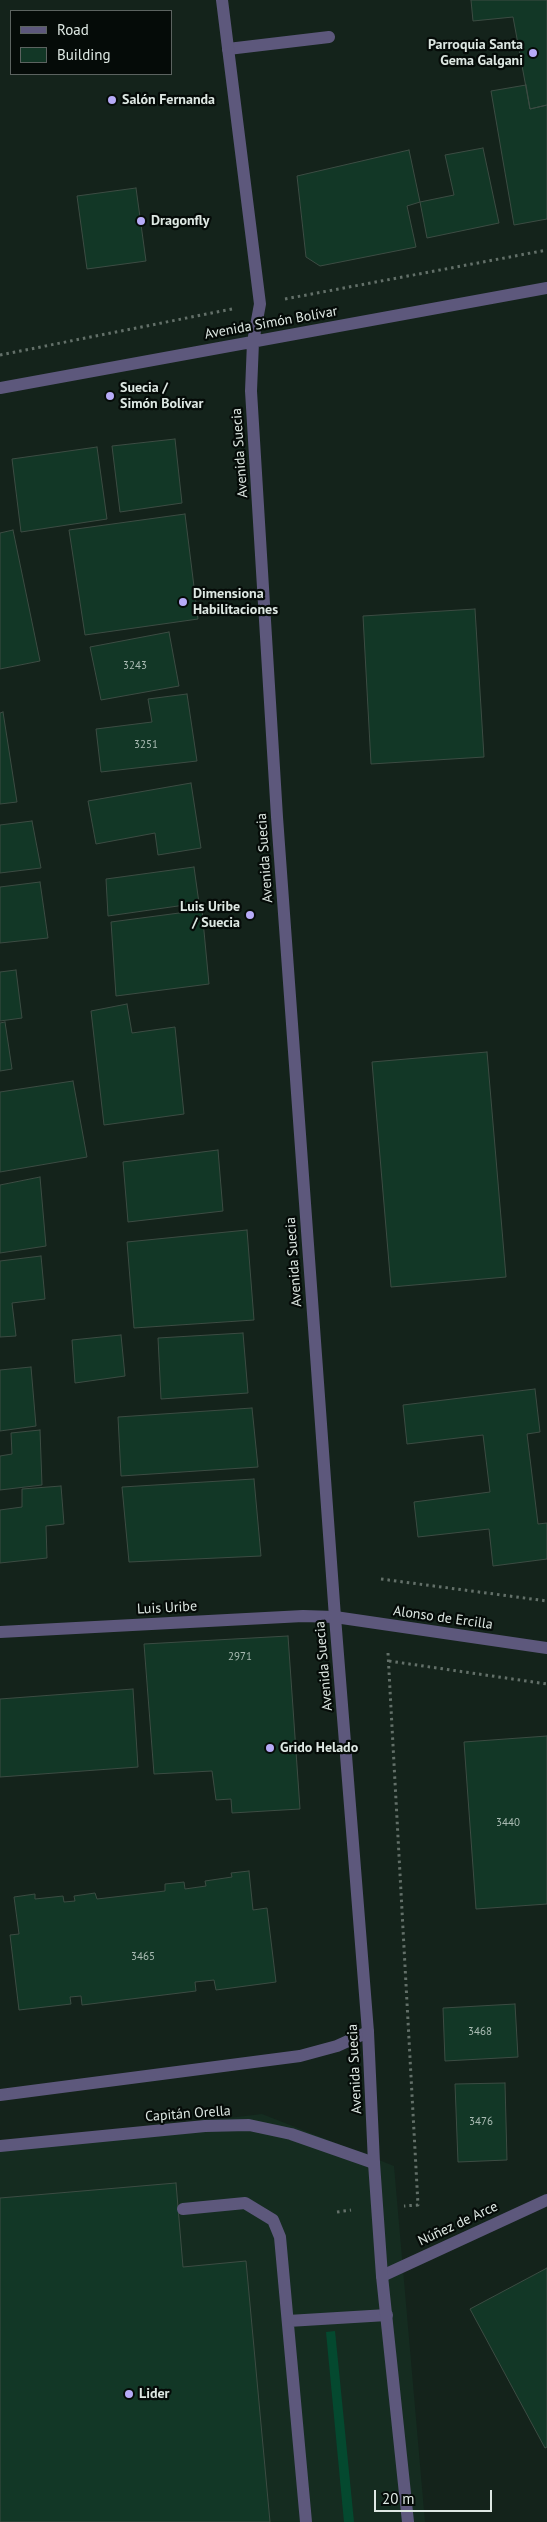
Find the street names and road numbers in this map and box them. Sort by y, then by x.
street label: Avenida Simón Bolívar [203,303,339,343]
street label: Avenida Suecia [228,408,252,498]
street label: Avenida Suecia [253,813,277,903]
street label: Avenida Suecia [282,1217,306,1307]
street label: Luis Uribe [137,1598,197,1618]
street label: Alonso de Ercilla [392,1603,494,1633]
street label: Avenida Suecia [312,1620,336,1712]
street label: Avenida Suecia [344,2024,366,2114]
street label: Capitán Orella [145,2103,231,2125]
street label: Núñez de Arce [415,2198,501,2250]

